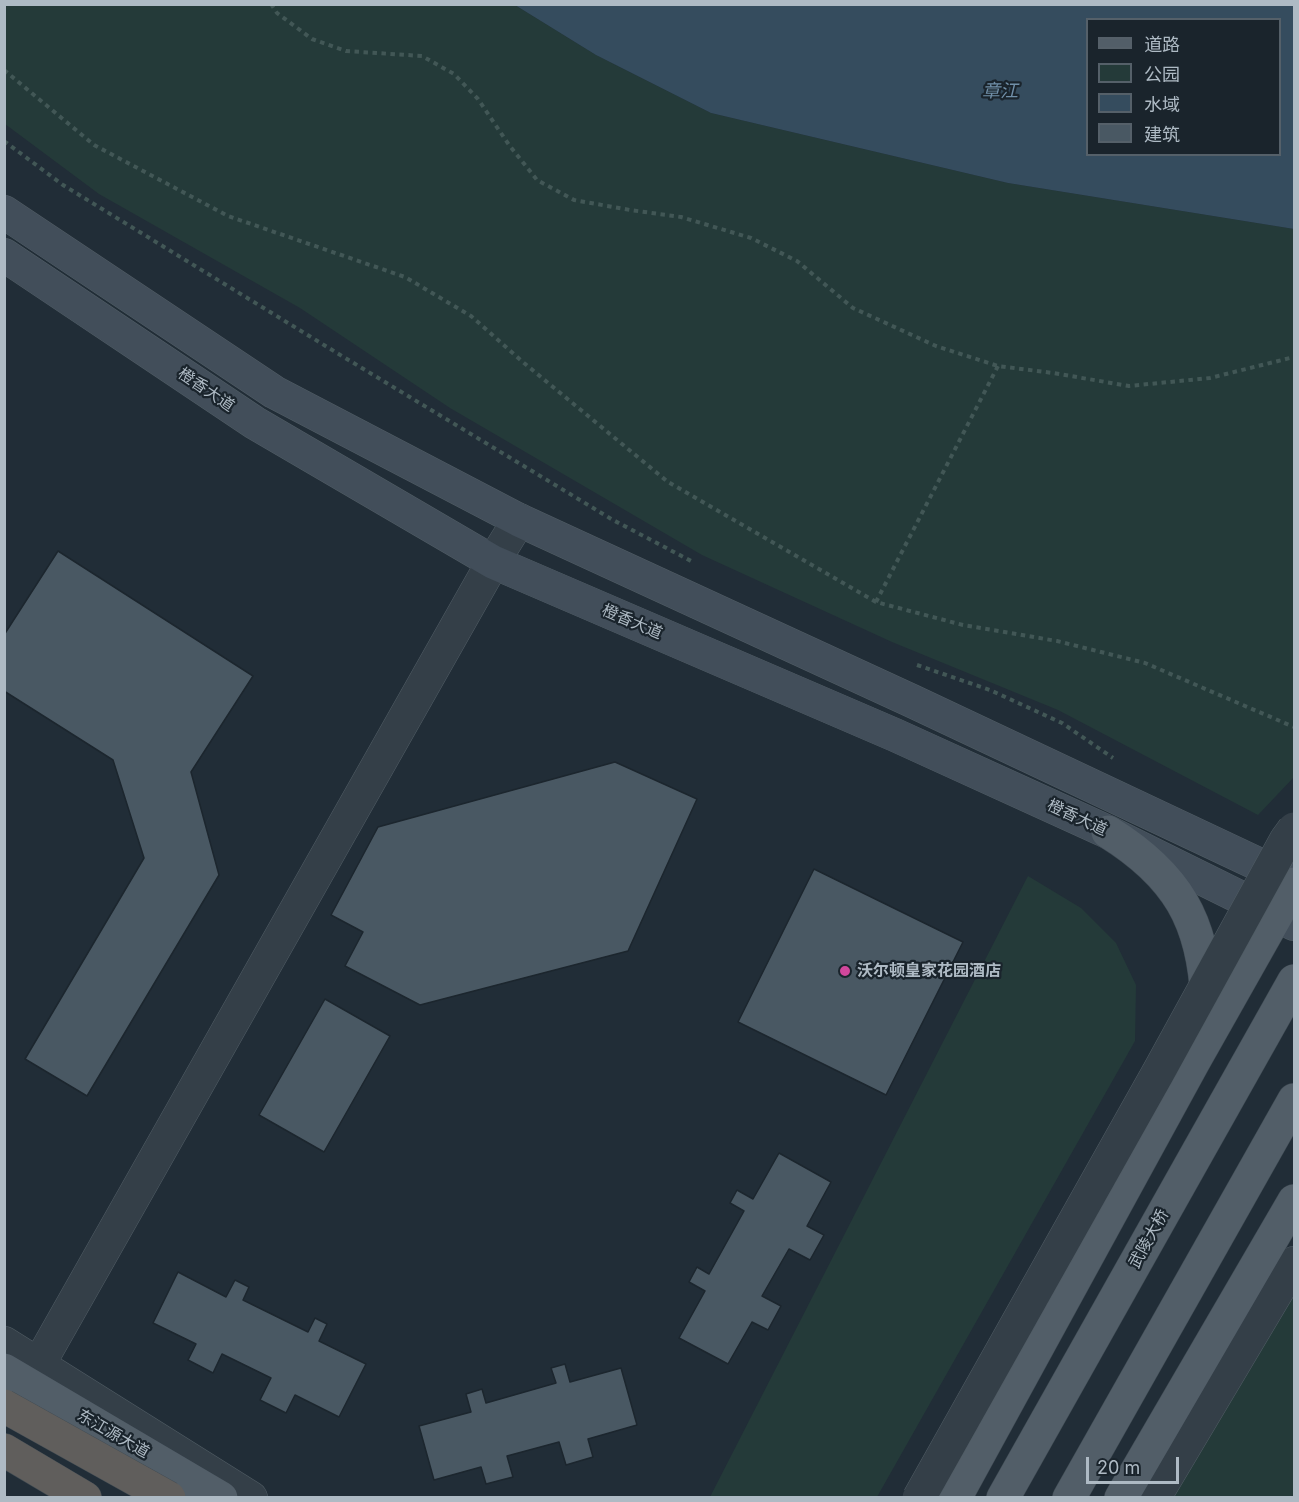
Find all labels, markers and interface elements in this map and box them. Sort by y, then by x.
legend [1086,18,1281,156]
text: 道路 [1144,34,1180,55]
text: 公园 [1144,64,1180,85]
water label: 章江 [982,81,1018,103]
text: 水域 [1144,94,1180,115]
text: 建筑 [1144,124,1180,145]
street label: 橙香大道 [174,364,238,416]
street label: 橙香大道 [599,601,665,643]
street label: 橙香大道 [1044,796,1110,840]
place label: 沃尔顿皇家花园酒店 [857,961,1001,981]
marker: 沃尔顿皇家花园酒店 [838,964,852,978]
street label: 武陵大桥 [1125,1206,1173,1272]
street label: 东江源大道 [74,1406,152,1462]
scale bar [1089,1445,1182,1483]
text: 20 m [1097,1457,1140,1478]

